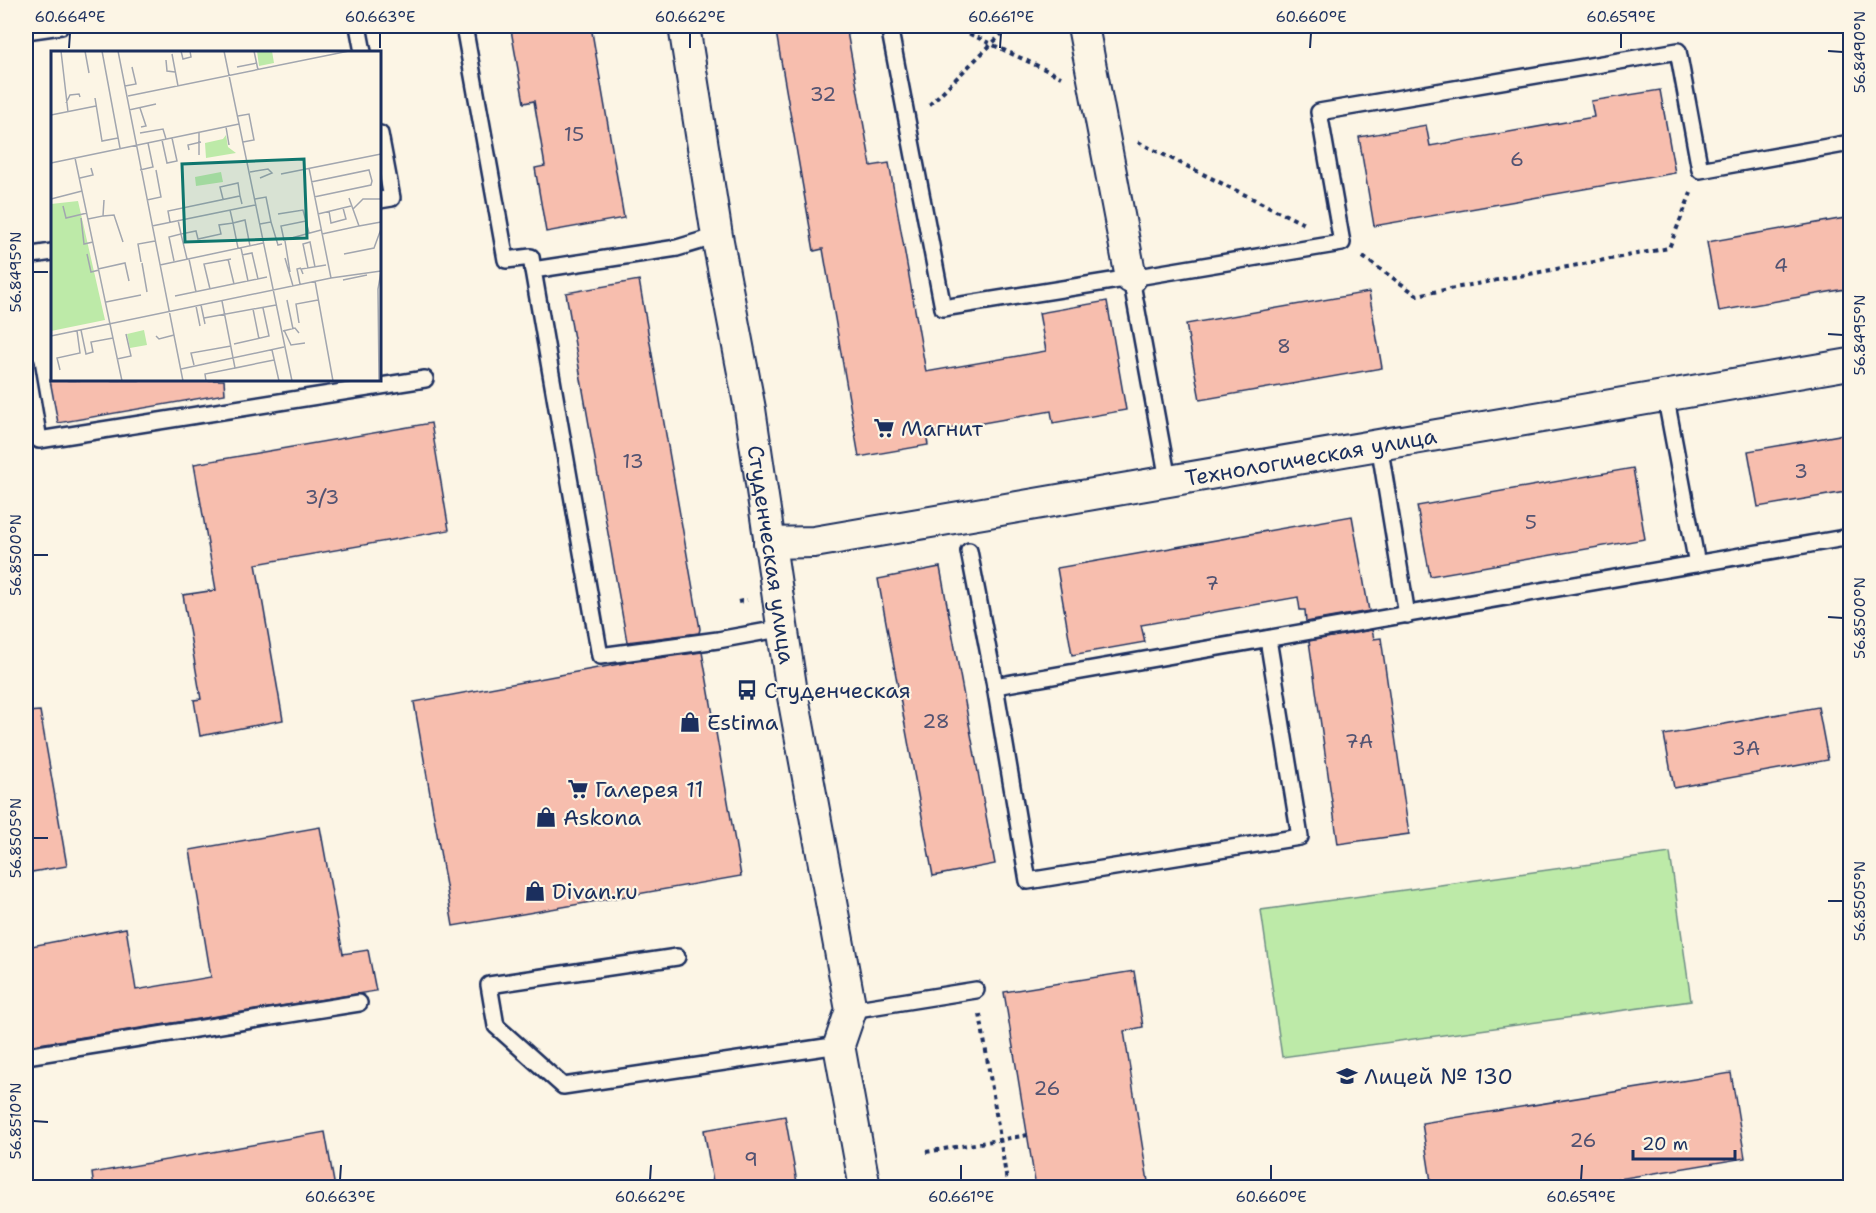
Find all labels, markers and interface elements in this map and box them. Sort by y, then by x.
text: 60.664°E [34,7,106,27]
text: 60.663°E [345,7,415,27]
text: 60.662°E [655,7,725,27]
text: 60.661°E [968,7,1034,27]
text: 60.660°E [1275,7,1347,27]
text: 60.659°E [1586,7,1656,27]
text: 56.8490°N [1850,11,1870,93]
inset map [51,51,381,381]
house number: 32 [810,81,836,107]
house number: 15 [564,121,584,147]
house number: 6 [1510,146,1524,172]
text: 56.8495°N [6,232,26,312]
house number: 4 [1774,252,1788,278]
text: 56.8495°N [1850,295,1870,375]
house number: 8 [1277,333,1291,359]
place label: Магнит [901,414,984,443]
supermarket icon: Магнит [872,416,896,440]
street label: Технологическая улица [1183,421,1439,493]
street label: Студенческая улица [741,443,802,666]
house number: 13 [622,448,644,474]
house number: 3 [1794,458,1808,484]
house number: 3/3 [305,484,339,510]
house number: 5 [1525,509,1537,535]
text: 56.8500°N [6,514,26,596]
house number: 7 [1205,570,1219,596]
text: 56.8500°N [1850,577,1870,659]
place label: Студенческая [764,676,911,705]
bus stop icon: Студенческая [735,678,759,702]
place label: Estima [707,708,779,737]
house number: 28 [922,708,950,734]
shop icon: Estima [678,710,702,734]
house number: 7А [1345,728,1373,754]
house number: 3А [1732,735,1760,761]
place label: Галерея 11 [595,775,704,804]
supermarket icon: Галерея 11 [566,777,590,801]
text: 56.8505°N [6,798,26,878]
place label: Askona [563,803,642,832]
shop icon: Askona [534,805,558,829]
text: 56.8505°N [1850,861,1870,941]
place label: Divan.ru [552,877,638,906]
shop icon: Divan.ru [523,879,547,903]
place label: Лицей № 130 [1364,1062,1513,1091]
school or university icon: Лицей № 130 [1335,1064,1359,1088]
house number: 26 [1033,1075,1061,1101]
text: 56.8510°N [6,1083,26,1159]
scale bar [1633,1123,1735,1161]
house number: 26 [1569,1127,1597,1153]
text: 20 m [1642,1132,1688,1156]
house number: 9 [744,1146,758,1172]
text: 60.663°E [305,1187,375,1207]
text: 60.662°E [615,1187,685,1207]
text: 60.661°E [928,1187,994,1207]
text: 60.660°E [1235,1187,1307,1207]
text: 60.659°E [1546,1187,1616,1207]

